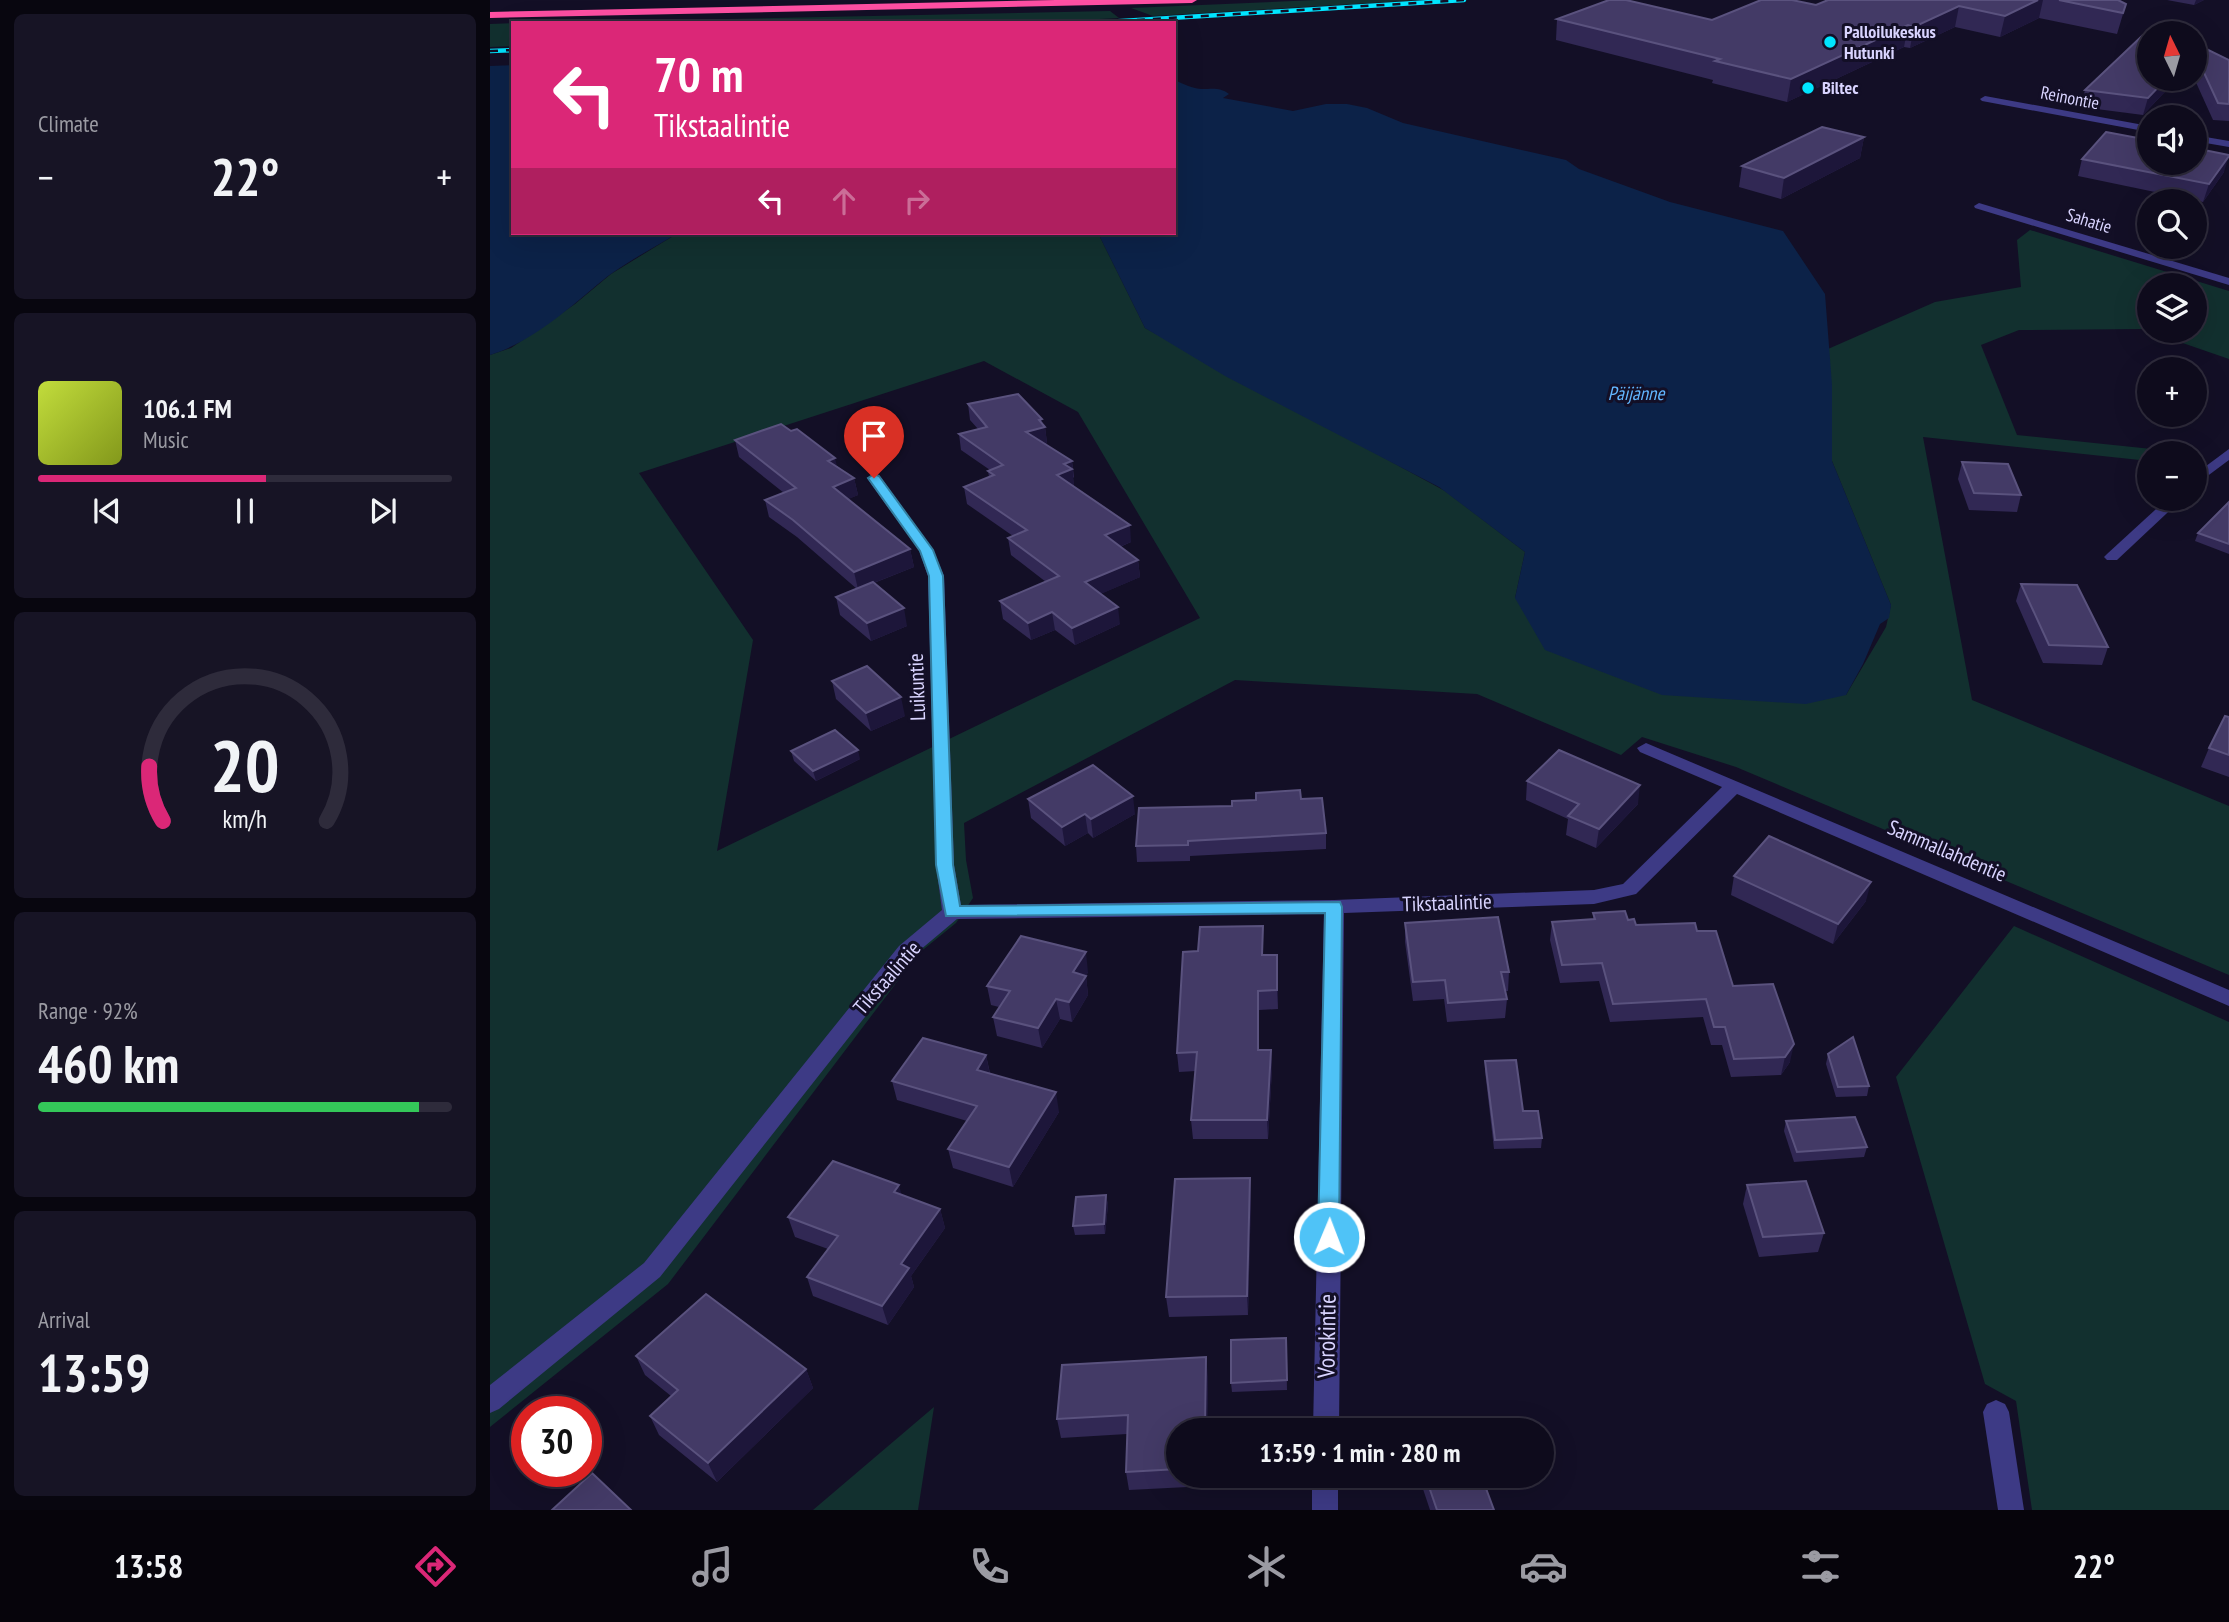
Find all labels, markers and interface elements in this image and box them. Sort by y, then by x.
place label: Palloilukeskus Hutunki [1844,20,1936,64]
north arrow [2137,21,2207,91]
map controls [2137,21,2207,511]
marker: Palloilukeskus Hutunki [1822,34,1838,50]
text: 70 m [654,42,743,106]
icon: left [539,49,630,140]
place label: Biltec [1822,76,1859,99]
marker: Biltec [1800,80,1816,96]
street label: Reinontie [2039,81,2101,114]
text: Tikstaalintie [654,104,790,146]
button: sound [2137,105,2207,175]
text: Climate [38,109,99,138]
text: 22° [211,143,279,210]
text: − [38,152,54,201]
text: + [436,152,452,201]
icon: left [752,182,790,220]
icon: ahead [825,182,863,220]
icon: right [898,182,936,220]
button: search [2137,189,2207,259]
street label: Sahatie [2064,203,2115,238]
button: layers [2137,273,2207,343]
button: + [2137,357,2207,427]
water label: Päijänne [1608,381,1665,405]
text: 106.1 FM [143,392,232,425]
pin [844,406,904,478]
icon: arrive [855,417,893,455]
text: Music [143,425,189,454]
button: − [2137,441,2207,511]
icon: previous [88,492,126,530]
icon: pause [226,492,264,530]
icon: next [364,492,402,530]
street label: Luikuntie [902,653,931,721]
text: 20 [210,717,280,811]
text: km/h [223,803,267,835]
street label: Sammallahdentie [1884,813,2011,888]
street label: Tikstaalintie [1402,887,1492,918]
street label: Tikstaalintie [847,935,926,1020]
text: Range · 92% [38,996,138,1025]
text: 460 km [38,1030,179,1097]
position arrow [1292,1200,1366,1274]
street label: Vorokintie [1310,1294,1343,1379]
text: Arrival [38,1305,90,1334]
text: 13:59 [38,1339,150,1406]
speed limit sign: 30 [511,1396,602,1487]
text: 13:59 · 1 min · 280 m [1260,1436,1460,1469]
icon: directions [411,1542,460,1591]
icon: music [688,1542,737,1591]
icon: phone [965,1542,1014,1591]
icon: climate [1242,1542,1291,1591]
icon: car [1519,1542,1568,1591]
icon: filters [1796,1542,1845,1591]
text: 13:58 [114,1545,183,1587]
text: 22° [2073,1545,2115,1587]

